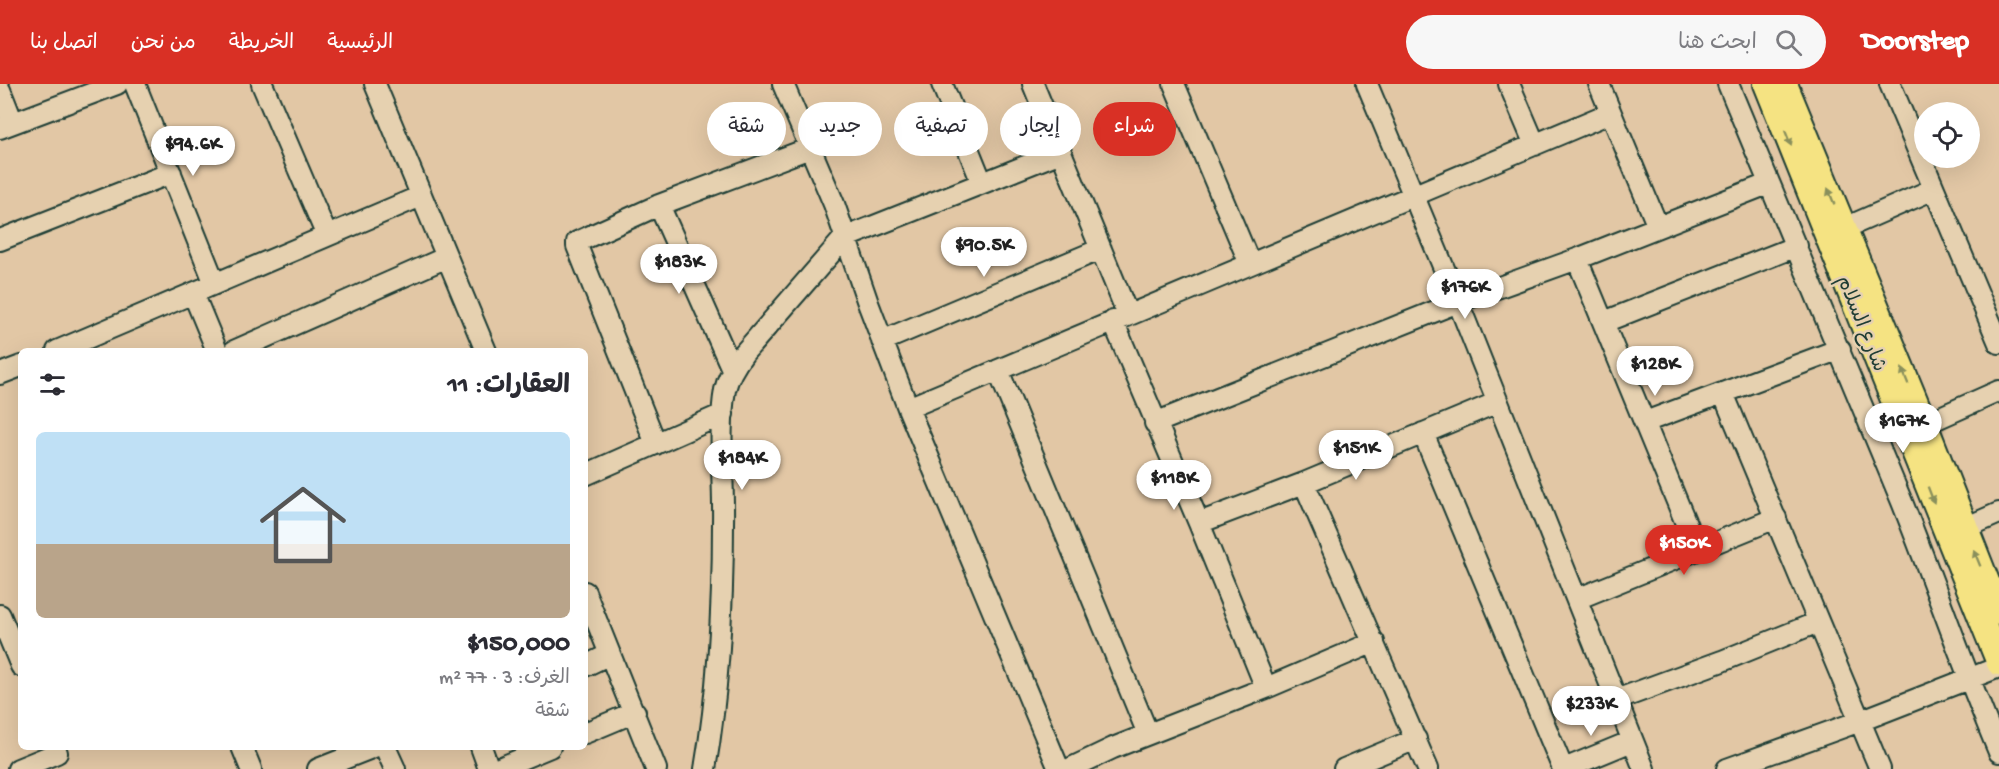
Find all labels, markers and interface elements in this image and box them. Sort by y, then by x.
search box [1406,15,1826,69]
icon: search [1772,26,1805,59]
text: Doorstep [1862,26,1969,59]
text: ابحث هنا [1678,31,1757,57]
text: اتصل بنا [30,32,98,57]
text: من نحن [131,32,196,57]
text: الخريطة [229,32,294,57]
text: الرئيسية [327,32,393,57]
chip: شقة [707,102,786,156]
chip: جديد [798,102,882,156]
chip: تصفية [894,102,988,156]
chip: إيجار [1000,102,1081,156]
chip: شراء [1093,102,1176,156]
map controls [1914,102,1980,168]
button: locate [1914,102,1980,168]
pin: $94.6K [144,126,242,177]
one-way arrow [1784,129,1793,147]
text: $94.6K [165,134,221,157]
one-way arrow [1826,187,1835,205]
pin: $90.5K [935,227,1033,278]
text: $90.5K [955,235,1013,258]
pin: $183K [637,244,721,295]
text: $183K [654,252,704,275]
pin: $176K [1423,269,1507,320]
street label: شارع السلام [1830,273,1890,376]
text: $176K [1441,277,1489,300]
pin: $128K [1613,346,1697,397]
text: $128K [1631,354,1679,377]
one-way arrow [1900,367,1910,385]
icon: filters [36,368,69,401]
text: العقارات: 11 [448,372,570,403]
pin: $167K [1861,403,1945,454]
text: $167K [1879,411,1927,434]
pin: $151K [1314,430,1398,481]
text: $151K [1333,438,1379,461]
pin: $184K [700,440,784,491]
text: $184K [718,448,766,471]
pin: $118K [1132,460,1216,511]
text: $118K [1150,468,1198,491]
icon: home [249,471,357,579]
one-way arrow [1926,486,1936,504]
pin: $150K [1642,525,1726,576]
text: $150K [1659,533,1709,556]
one-way arrow [1972,548,1982,566]
text: $150,000 [467,630,570,661]
text: الغرف: 3 · 77 m² [439,668,570,691]
pin: $233K [1549,686,1633,737]
text: $233K [1566,694,1616,717]
text: شقة [535,701,570,724]

